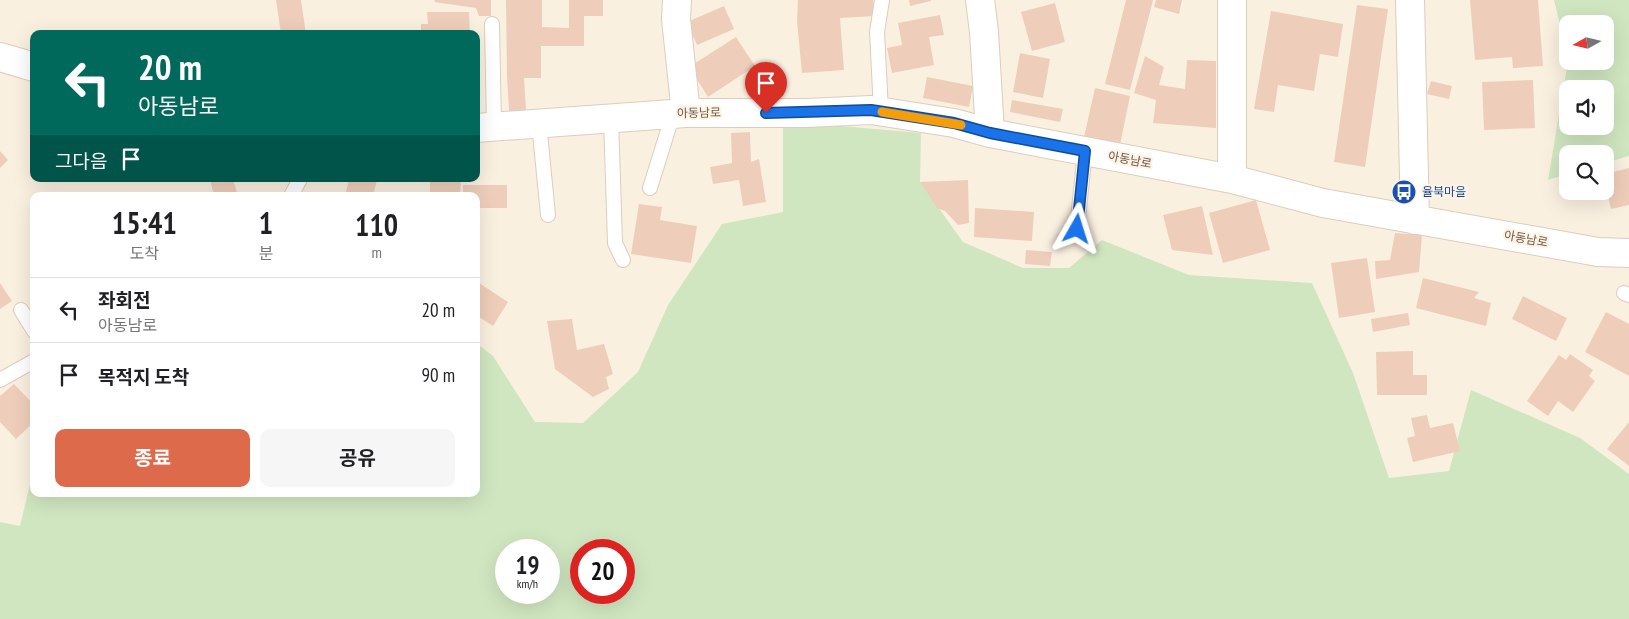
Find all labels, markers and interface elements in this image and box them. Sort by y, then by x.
north arrow [1559,15,1614,70]
map controls [1559,15,1614,200]
text: 20 m [138,44,202,90]
icon: left [55,50,120,115]
pin [745,62,787,113]
icon: arrive [752,69,780,97]
button: sound [1559,80,1614,135]
text: 아동남로 [138,92,219,120]
street label: 아동남로 [677,105,721,120]
icon: arrive [117,145,145,173]
button: search [1559,145,1614,200]
street label: 아동남로 [1107,148,1153,171]
text: 그다음 [55,149,107,173]
bus stop icon: 율북마을 [1391,179,1417,205]
place label: 율북마을 [1422,184,1466,199]
position arrow [1050,202,1102,254]
text: 15:41 [112,203,177,242]
text: 1 [259,203,273,242]
text: 110 [355,205,398,244]
street label: 아동남로 [1503,227,1549,250]
text: m [371,242,382,262]
text: 도착 [130,243,159,263]
text: 분 [259,243,273,263]
text: 좌회전 [98,288,150,312]
icon: left [55,296,83,324]
text: 20 m [422,298,455,322]
text: 아동남로 [98,315,157,335]
icon: arrive [55,361,83,389]
text: 90 m [422,363,455,387]
text: 목적지 도착 [98,365,189,389]
button: 종료 [55,429,250,487]
button: 공유 [260,429,455,487]
speed limit sign: 20 [570,539,635,604]
text: 19 [516,549,539,581]
text: km/h [517,576,538,591]

